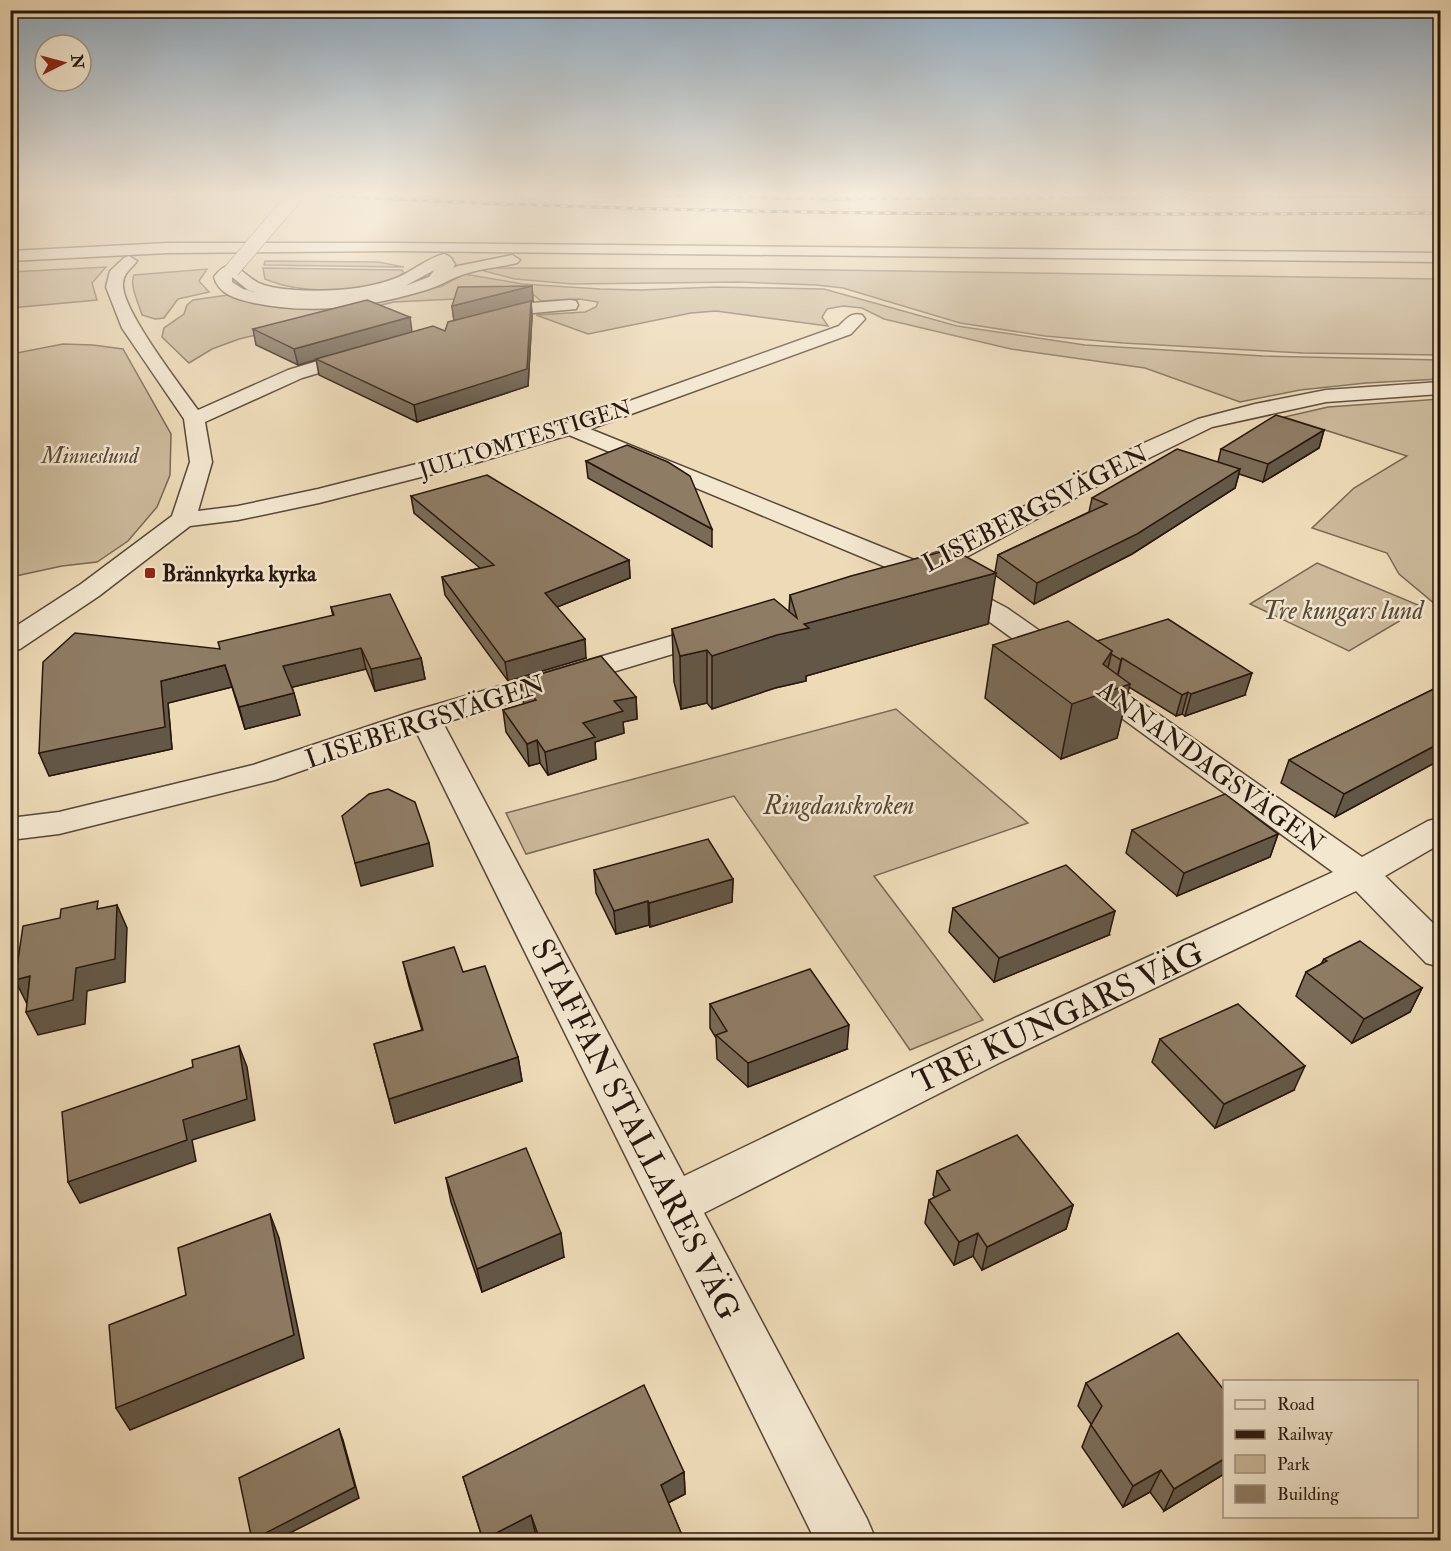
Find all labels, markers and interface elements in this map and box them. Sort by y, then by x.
north arrow [33,33,93,93]
text: N [66,52,88,70]
street label: JULTOMTESTIGEN [415,393,635,485]
street label: LISEBERGSVÄGEN [917,437,1155,580]
park label: Minneslund [40,442,140,470]
place label: Brännkyrka kyrka [162,560,317,589]
marker: Brännkyrka kyrka [143,566,157,580]
park label: Tre kungars lund [1263,595,1425,627]
street label: LISEBERGSVÄGEN [301,667,550,776]
street label: ANNANDAGSVÄGEN [1090,672,1331,860]
park label: Ringdanskroken [762,790,915,822]
street label: STAFFAN STALLARES VÄG [521,932,749,1327]
street label: TRE KUNGARS VÄG [907,933,1210,1103]
legend [1223,1380,1418,1518]
text: Road [1277,1393,1315,1416]
text: Railway [1277,1423,1334,1446]
text: Park [1277,1453,1310,1476]
text: Building [1277,1483,1340,1506]

